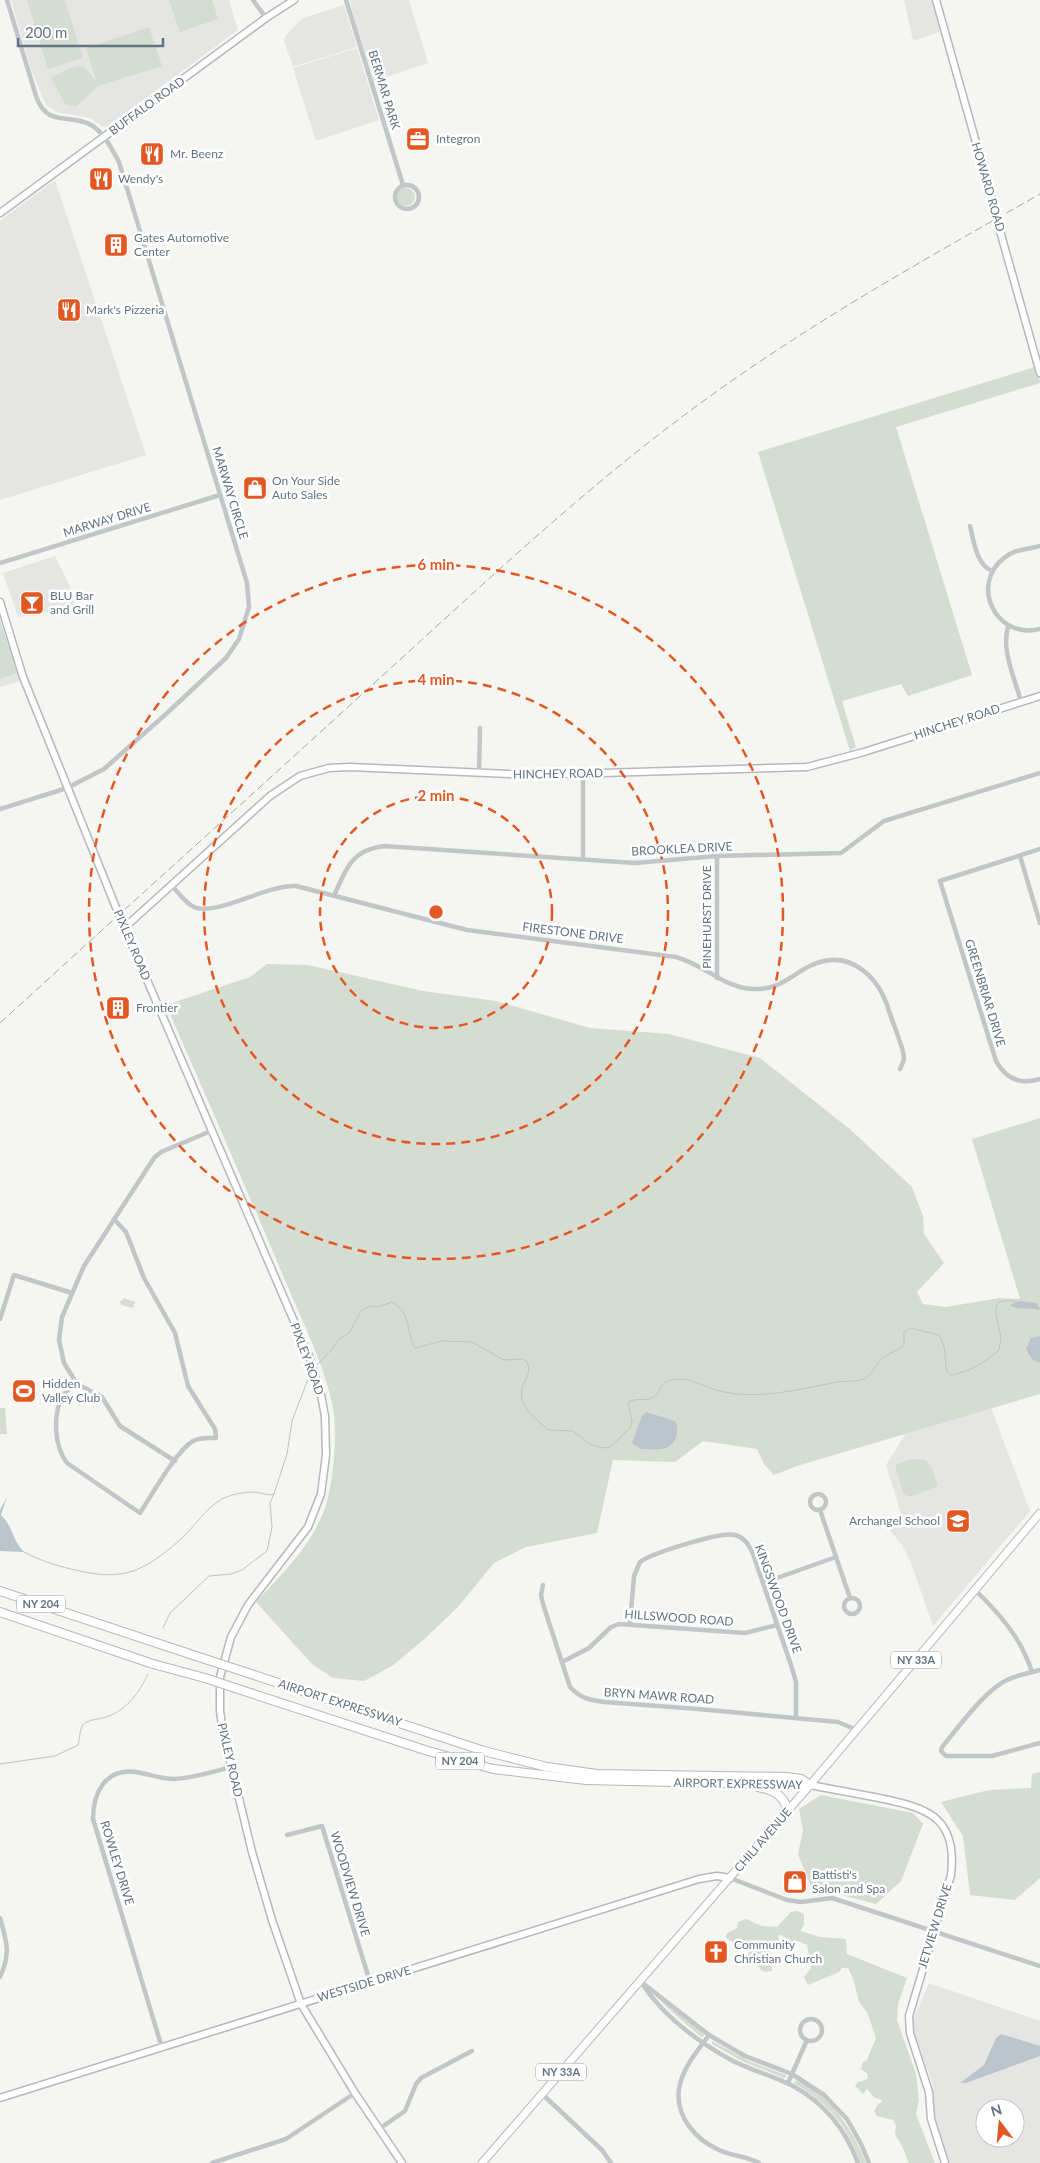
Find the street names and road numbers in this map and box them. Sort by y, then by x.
street label: BERMAR PARK [365,48,404,131]
street label: BUFFALO ROAD [106,73,188,138]
street label: HOWARD ROAD [969,140,1008,233]
street label: MARWAY CIRCLE [209,445,252,541]
street label: MARWAY DRIVE [61,499,153,540]
street label: HINCHEY ROAD [912,700,1002,743]
street label: HINCHEY ROAD [513,765,603,782]
street label: BROOKLEA DRIVE [631,838,733,859]
street label: PINEHURST DRIVE [699,865,714,969]
street label: PIXLEY ROAD [111,907,154,983]
street label: FIRESTONE DRIVE [522,919,624,946]
street label: GREENBRIAR DRIVE [962,937,1009,1049]
street label: PIXLEY ROAD [287,1321,327,1397]
street label: KINGSWOOD DRIVE [752,1542,805,1655]
road number: NY 204 [17,1596,65,1612]
street label: HILLSWOOD ROAD [624,1606,734,1629]
road number: NY 33A [891,1652,941,1668]
street label: AIRPORT EXPRESSWAY [277,1675,404,1730]
street label: BRYN MAWR ROAD [603,1684,715,1707]
street label: PIXLEY ROAD [215,1721,246,1798]
road number: NY 204 [436,1752,484,1770]
street label: AIRPORT EXPRESSWAY [673,1775,803,1792]
street label: CHILI AVENUE [731,1804,795,1875]
street label: ROWLEY DRIVE [98,1819,137,1907]
street label: WOODVIEW DRIVE [327,1829,374,1938]
street label: JETVIEW DRIVE [914,1882,955,1970]
street label: WESTSIDE DRIVE [315,1962,412,2005]
road number: NY 33A [536,2064,586,2080]

